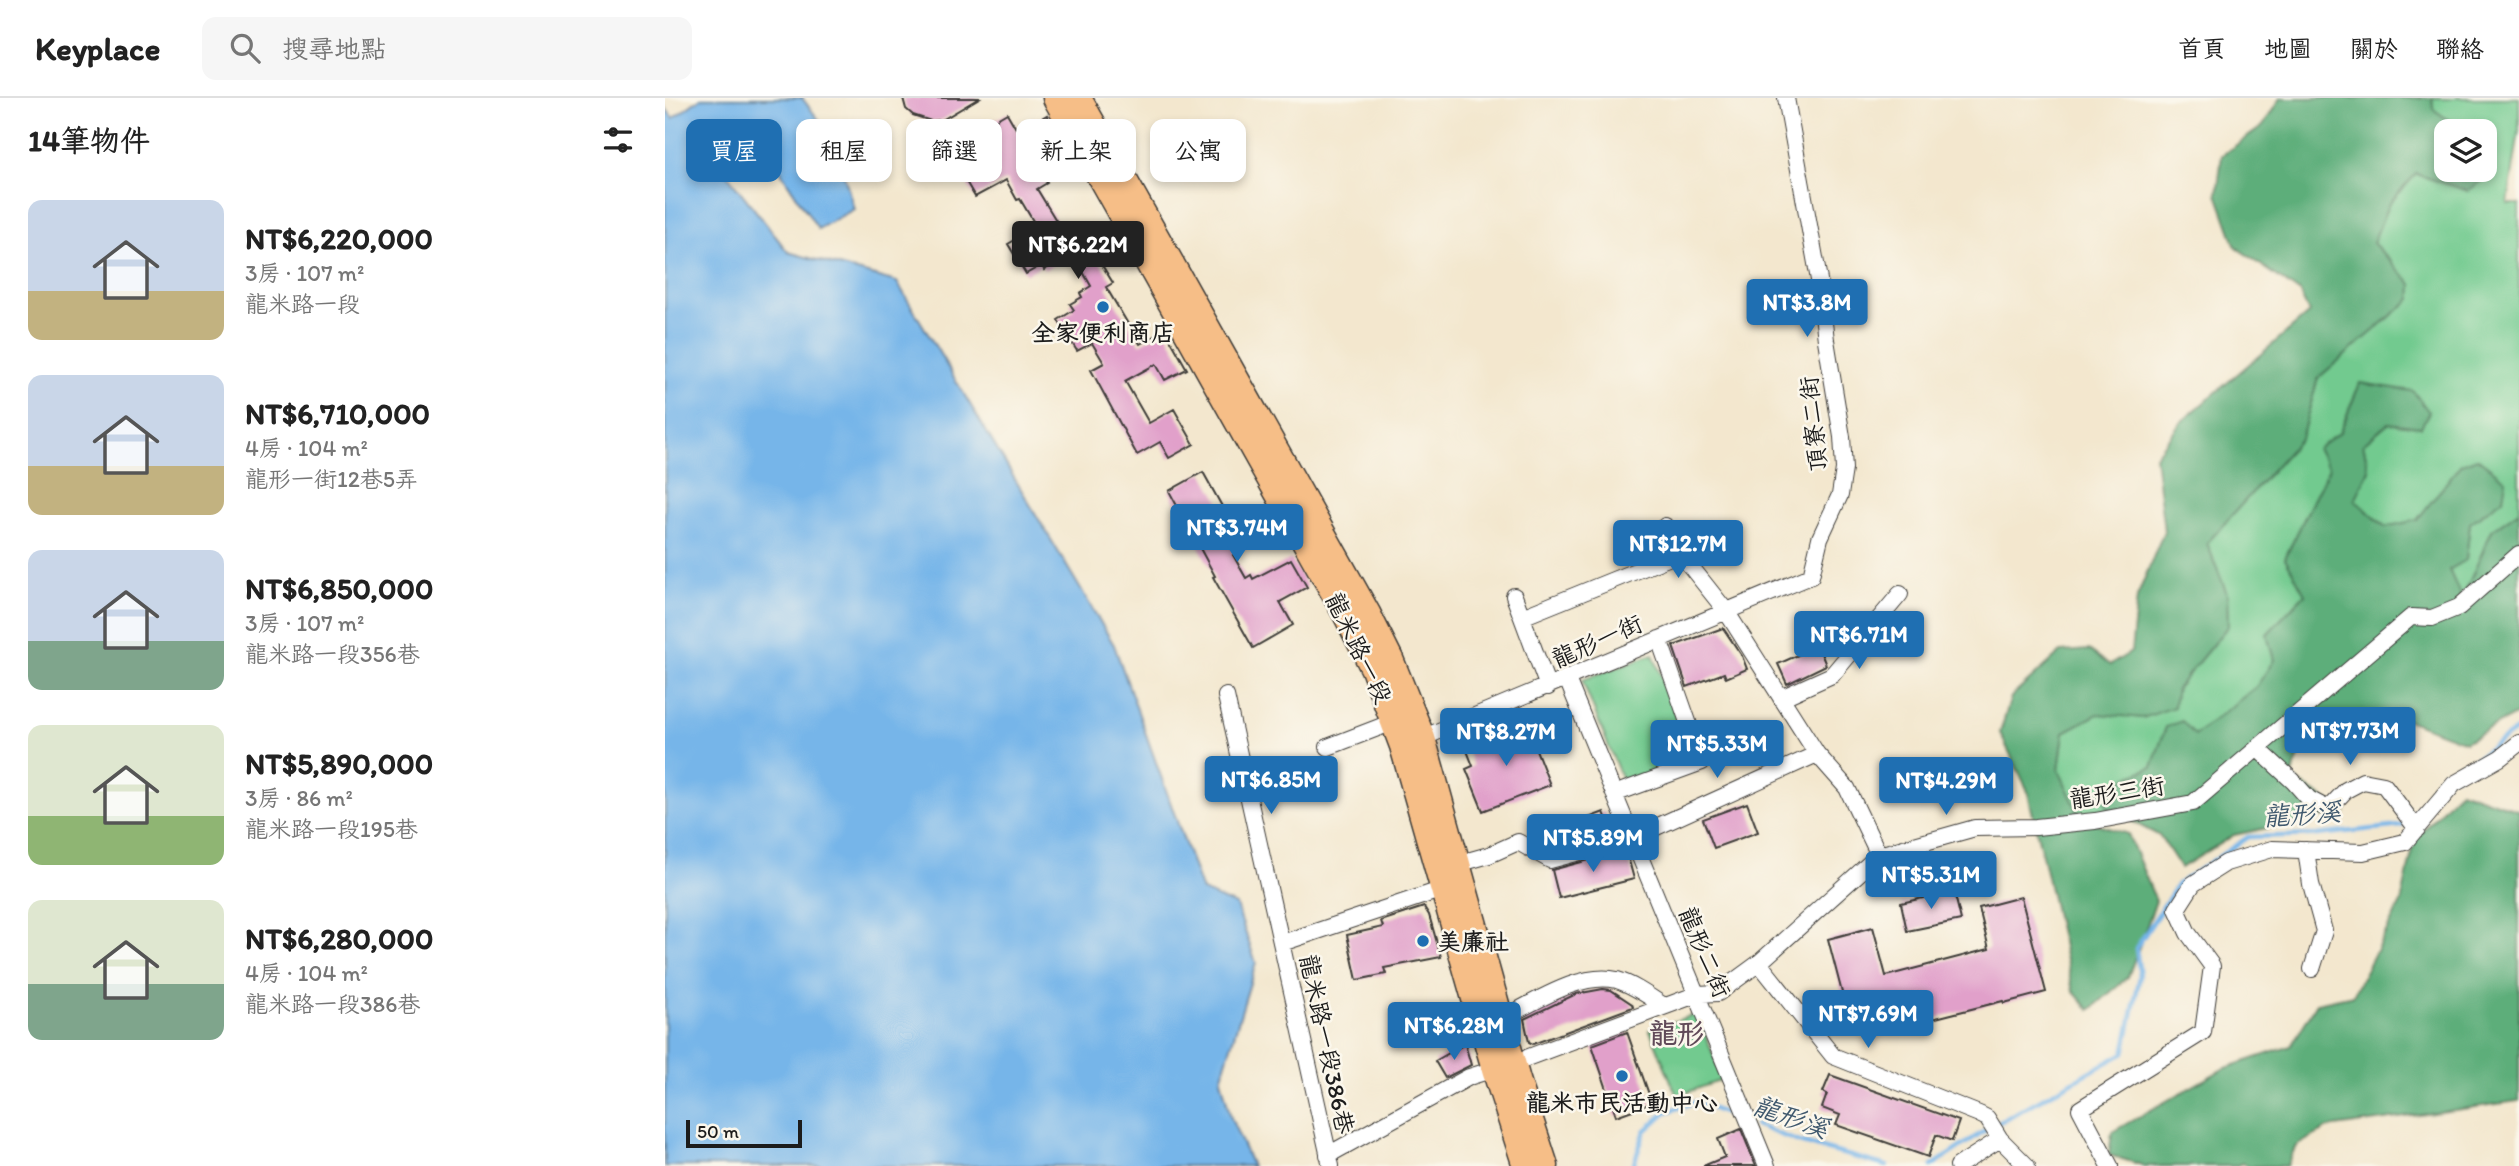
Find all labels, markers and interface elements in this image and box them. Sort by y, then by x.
search box [202,17,692,80]
text: Keyplace [35,29,160,68]
icon: search [226,29,264,67]
text: 搜尋地點 [282,33,386,65]
text: 首頁 [2178,34,2226,63]
text: 地圖 [2264,34,2312,63]
text: 關於 [2350,34,2398,63]
text: 聯絡 [2436,34,2484,63]
chip: 買屋 [686,119,782,182]
chip: 租屋 [796,119,892,182]
chip: 篩選 [906,119,1002,182]
chip: 新上架 [1016,119,1136,182]
chip: 公寓 [1150,119,1246,182]
map controls [2434,119,2497,182]
button: layers [2434,119,2497,182]
icon: filters [599,121,637,159]
text: 14筆物件 [28,122,150,159]
text: NT$6,220,000 [245,220,433,257]
pin: NT$6.22M [1006,222,1150,281]
icon: home [84,228,168,312]
text: NT$6.22M [1028,230,1128,258]
text: 3房 · 107 m² [245,259,364,287]
pin: NT$3.8M [1742,280,1872,339]
text: NT$3.8M [1763,288,1851,316]
text: 龍米路一段 [245,290,360,318]
marker: 全家便利商店 [1095,299,1111,315]
place label: 全家便利商店 [1031,318,1175,347]
street label: 頂寮二街 [1794,375,1832,473]
text: NT$6,710,000 [245,395,430,432]
icon: home [84,403,168,487]
text: 4房 · 104 m² [245,434,368,462]
text: 龍形一街12巷5弄 [245,465,418,493]
pin: NT$3.74M [1165,504,1309,564]
text: NT$3.74M [1186,513,1288,541]
pin: NT$12.7M [1606,520,1750,580]
text: NT$12.7M [1629,529,1727,557]
text: NT$6,850,000 [245,570,434,607]
icon: home [84,578,168,662]
street label: 龍米路一段 [1320,588,1398,708]
street label: 龍形一街 [1547,608,1647,674]
text: 3房 · 107 m² [245,609,364,637]
pin: NT$6.71M [1787,612,1931,671]
text: NT$6.71M [1810,620,1908,648]
text: 龍米路一段356巷 [245,640,420,668]
pin: NT$8.27M [1434,708,1578,768]
pin: NT$7.73M [2278,708,2422,767]
text: NT$7.73M [2300,716,2400,744]
text: NT$8.27M [1456,717,1556,745]
pin: NT$5.33M [1645,720,1789,780]
text: NT$5.33M [1667,729,1767,757]
text: NT$5,890,000 [245,745,433,782]
icon: home [84,753,168,837]
pin: NT$6.85M [1199,756,1343,816]
pin: NT$4.29M [1874,758,2018,817]
text: NT$6.85M [1221,765,1321,793]
text: NT$4.29M [1895,766,1997,794]
street label: 龍形三街 [2067,770,2167,814]
text: 3房 · 86 m² [245,784,353,812]
water label: 龍形溪 [2262,795,2344,833]
pin: NT$5.89M [1521,814,1665,874]
text: 龍米路一段195巷 [245,815,418,843]
text: NT$5.89M [1543,823,1643,851]
pin: NT$5.31M [1859,852,2003,911]
text: NT$5.31M [1882,860,1980,888]
street label: 龍形二街 [1673,902,1737,1002]
text: NT$6,280,000 [245,920,434,957]
place label: 美廉社 [1437,927,1509,956]
icon: home [84,928,168,1012]
marker: 美廉社 [1415,933,1431,949]
street label: 龍米路一段386巷 [1294,952,1360,1136]
text: 4房 · 104 m² [245,959,368,987]
text: 龍米路一段386巷 [245,990,420,1018]
pin: NT$7.69M [1796,990,1940,1050]
text: NT$7.69M [1818,999,1918,1027]
pin: NT$6.28M [1382,1002,1526,1062]
text: NT$6.28M [1404,1011,1504,1039]
district label: 龍形 [1649,1016,1705,1050]
marker: 龍米市民活動中心 [1614,1068,1630,1084]
place label: 龍米市民活動中心 [1526,1088,1718,1117]
water label: 龍形溪 [1749,1089,1835,1145]
scale bar [686,1117,801,1149]
text: 50 m [697,1120,739,1143]

